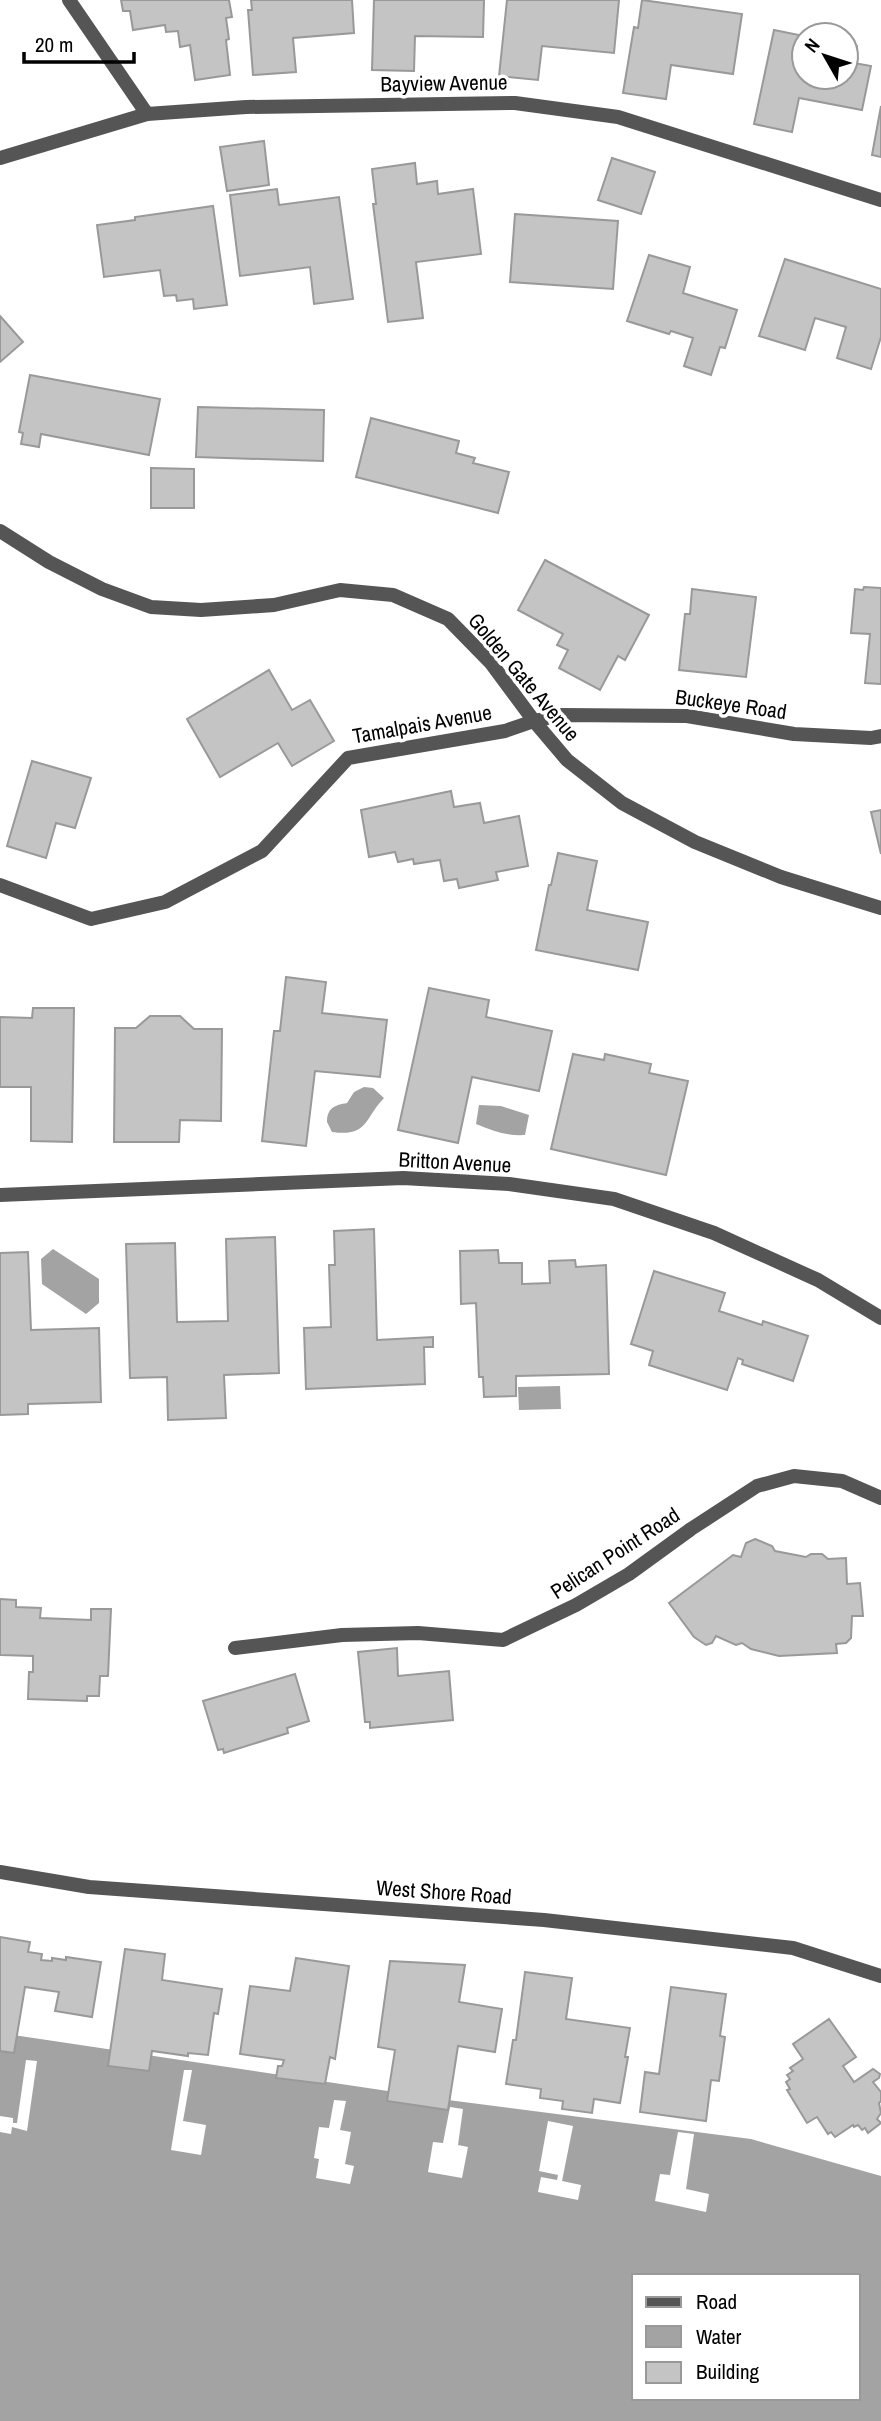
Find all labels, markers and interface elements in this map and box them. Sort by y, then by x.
scale bar [24,21,135,65]
north arrow [790,21,860,91]
text: 20 m [35,30,73,59]
text: N [798,33,825,58]
street label: Bayview Avenue [380,67,508,99]
street label: Golden Gate Avenue [462,607,586,747]
street label: Buckeye Road [674,682,788,726]
street label: Tamalpais Avenue [350,697,494,751]
street label: Britton Avenue [398,1145,512,1179]
street label: Pelican Point Road [545,1500,685,1606]
street label: West Shore Road [375,1873,513,1911]
legend [632,2274,860,2400]
text: Road [696,2287,737,2316]
text: Water [696,2322,742,2351]
text: Building [696,2357,760,2386]

